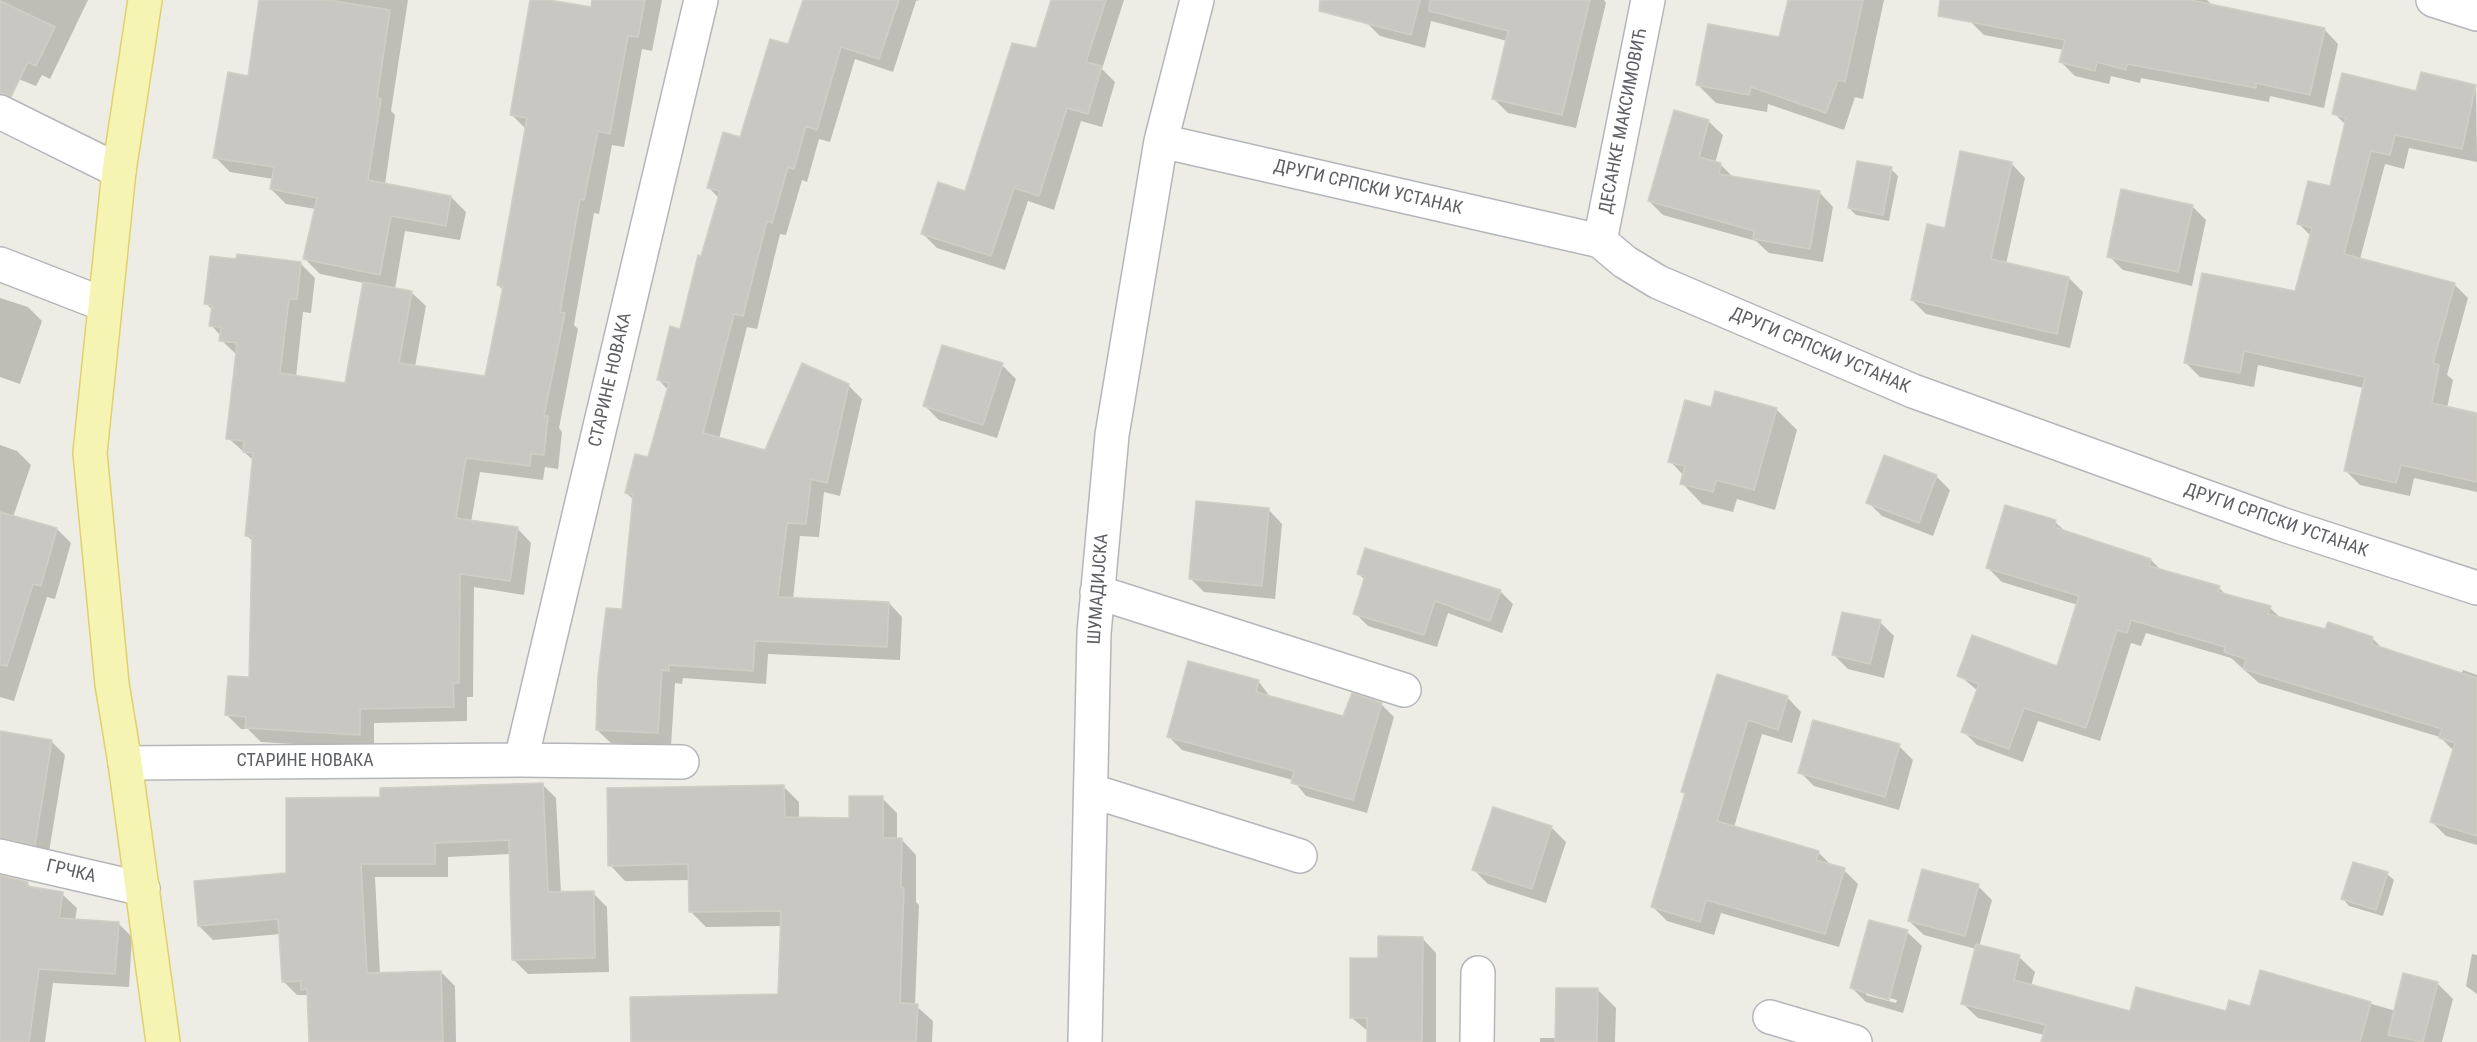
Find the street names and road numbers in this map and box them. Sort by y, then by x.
street label: ДЕСАНКЕ МАКСИМОВИЋ [1595,26,1653,216]
street label: ДРУГИ СРПСКИ УСТАНАК [1271,156,1465,220]
street label: ДРУГИ СРПСКИ УСТАНАК [1727,303,1913,399]
street label: СТАРИНЕ НОВАКА [585,311,637,449]
street label: ДРУГИ СРПСКИ УСТАНАК [2181,479,2371,563]
street label: ШУМАДИЈСКА [1084,533,1114,645]
street label: СТАРИНЕ НОВАКА [236,750,374,772]
street label: ГРЧКА [44,856,98,888]

